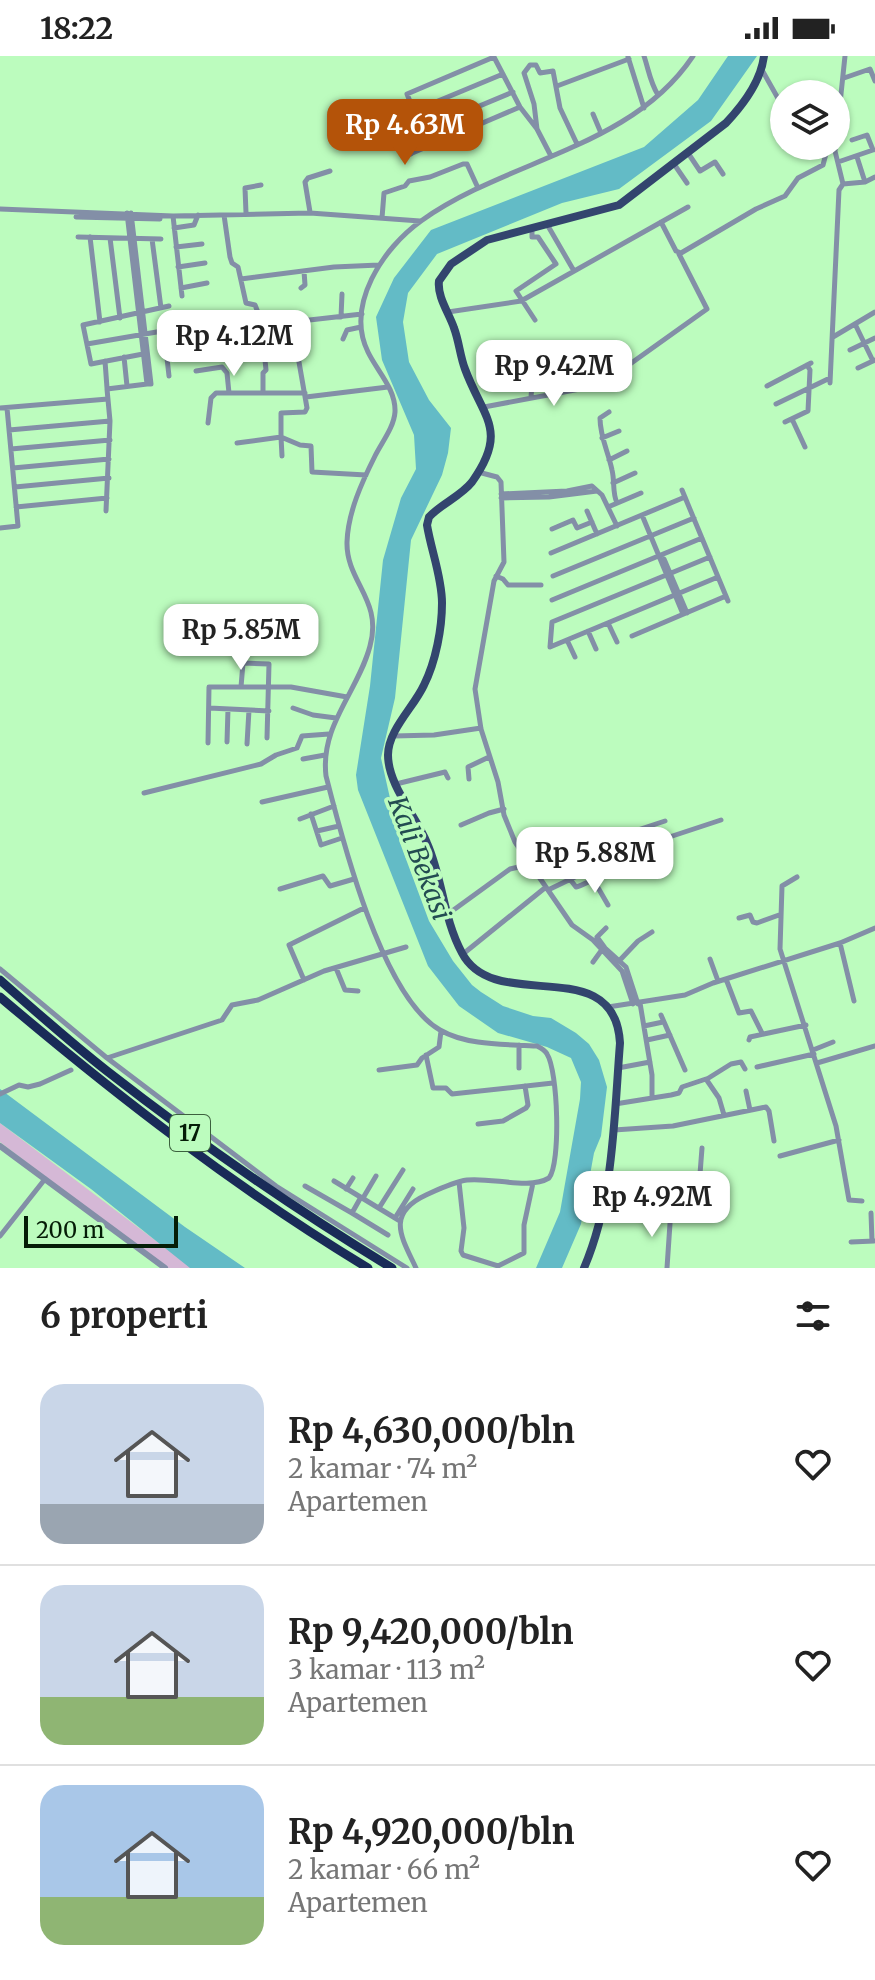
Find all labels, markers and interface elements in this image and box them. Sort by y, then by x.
text: 18:22 [40,9,113,47]
map controls [770,80,850,160]
button: layers [770,80,850,160]
pin: Rp 4.63M [322,99,488,167]
text: Rp 4.63M [345,108,465,141]
pin: Rp 4.12M [151,310,317,378]
text: Rp 4.12M [175,319,293,352]
pin: Rp 9.42M [471,340,637,408]
text: Rp 9.42M [494,349,614,382]
pin: Rp 5.85M [158,604,324,672]
text: Rp 5.85M [182,613,301,646]
water label: Kali Bekasi [381,790,459,925]
pin: Rp 5.88M [512,827,678,895]
text: Rp 5.88M [534,836,656,869]
road number: 17 [170,1115,210,1151]
pin: Rp 4.92M [569,1171,735,1239]
text: Rp 4.92M [592,1180,712,1213]
scale bar [24,1212,178,1248]
text: 200 m [36,1216,104,1244]
icon: filters [791,1294,835,1338]
text: 6 properti [40,1295,208,1337]
text: Rp 4,630,000/bln [288,1410,575,1452]
icon: home [104,1416,200,1512]
icon: heart [791,1442,835,1486]
text: 2 kamar · 74 m² [288,1452,477,1485]
text: Apartemen [288,1485,428,1518]
text: Rp 9,420,000/bln [288,1611,574,1653]
icon: home [104,1617,200,1713]
icon: heart [791,1643,835,1687]
text: 3 kamar · 113 m² [288,1653,485,1686]
text: Apartemen [288,1686,428,1719]
text: Rp 4,920,000/bln [288,1811,575,1853]
icon: home [104,1817,200,1913]
icon: heart [791,1843,835,1887]
text: 2 kamar · 66 m² [288,1853,480,1886]
text: Apartemen [288,1886,428,1919]

